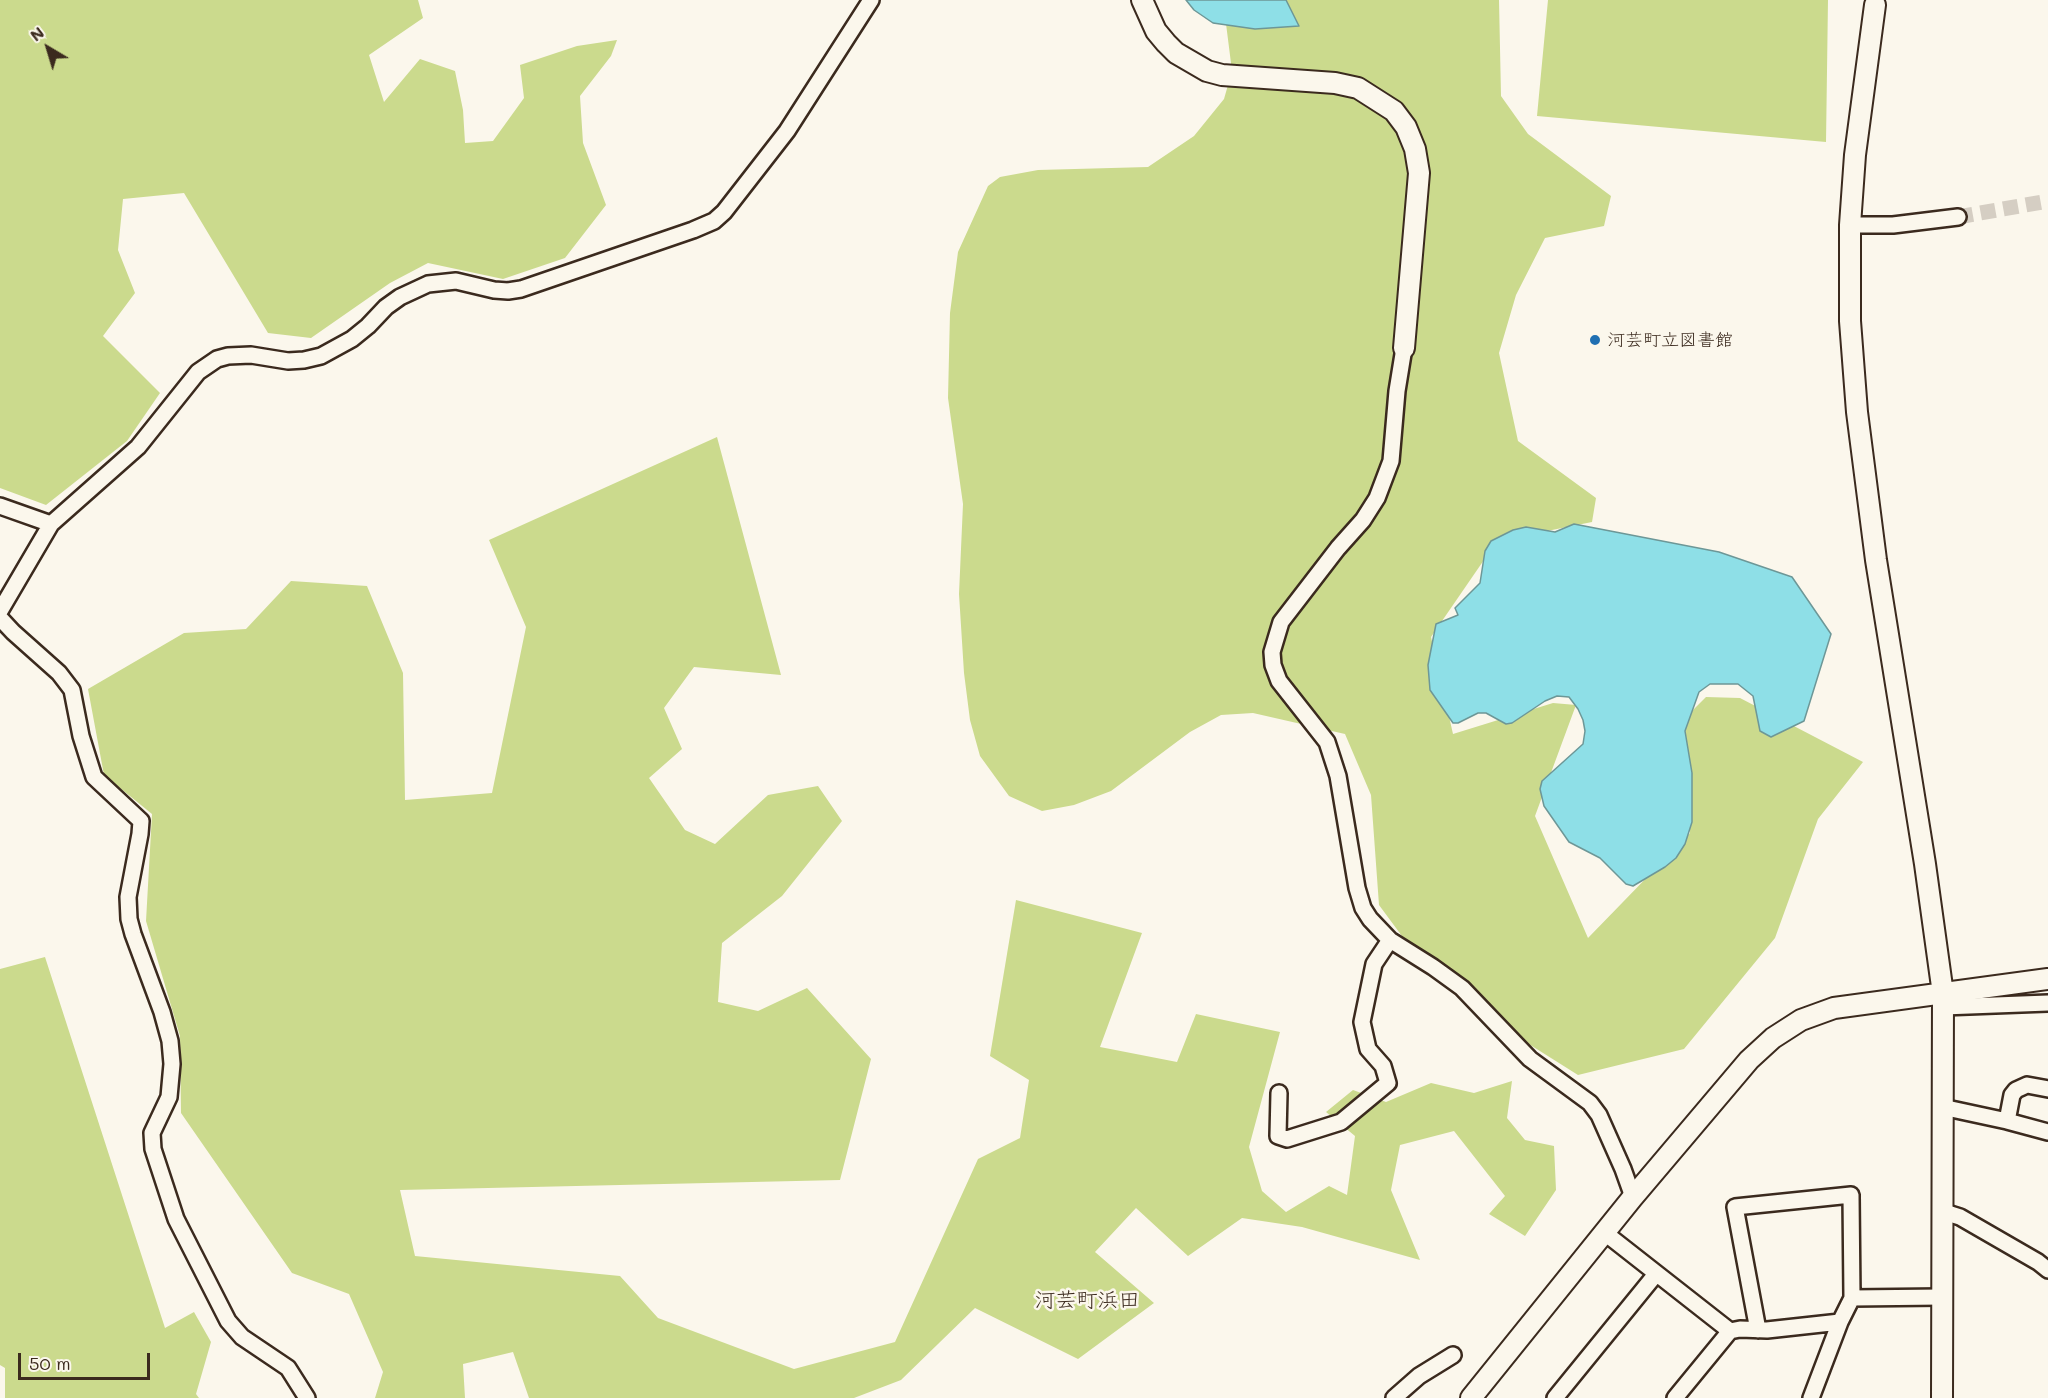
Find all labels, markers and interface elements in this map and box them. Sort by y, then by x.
north arrow [18,18,78,78]
text: N [25,21,48,45]
place label: 河芸町立図書館 [1607,329,1733,351]
marker: 河芸町立図書館 [1588,333,1602,347]
district label: 河芸町浜田 [1035,1288,1139,1314]
scale bar [21,1341,153,1379]
text: 50 m [29,1351,71,1375]

